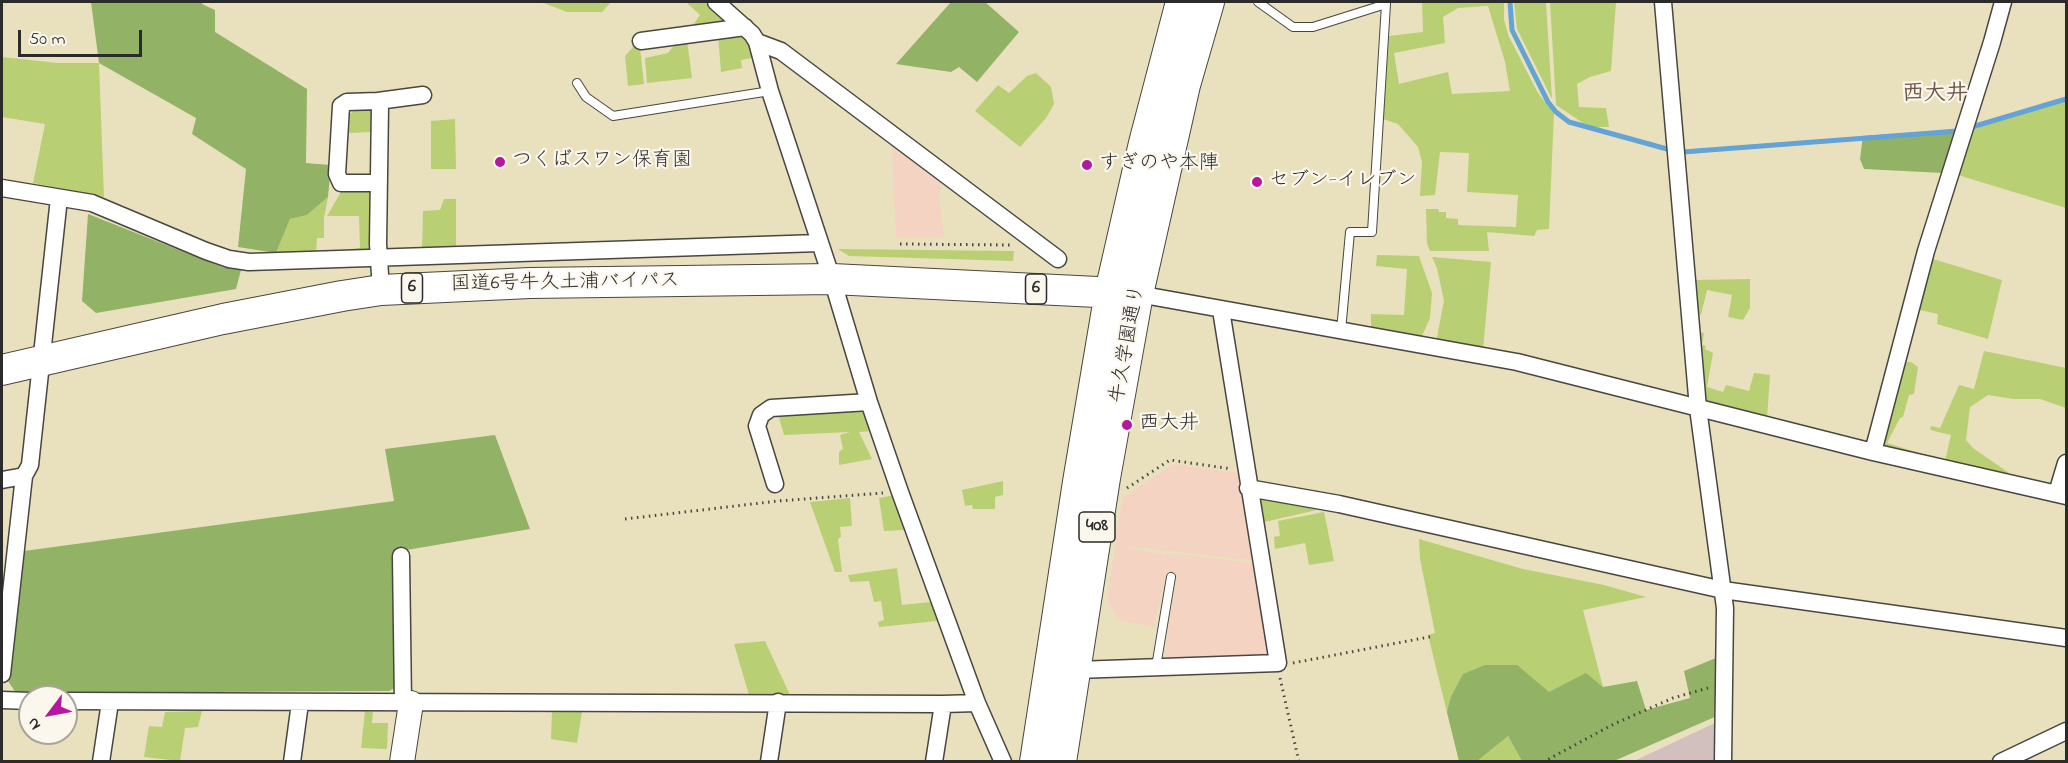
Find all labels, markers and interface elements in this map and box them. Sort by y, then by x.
scale bar [21,18,146,56]
text: 50 m [29,27,66,53]
district label: 西大井 [1902,82,1968,108]
place label: つくばスワン保育園 [512,150,692,174]
place label: すぎのや本陣 [1099,153,1219,177]
marker: つくばスワン保育園 [493,155,507,169]
marker: すぎのや本陣 [1080,158,1094,172]
place label: セブン-イレブン [1269,170,1416,194]
marker: セブン-イレブン [1250,175,1264,189]
street label: 国道6号牛久土浦バイパス [450,270,680,298]
road number: 6 [402,273,422,303]
road number: 6 [1026,274,1046,304]
street label: 牛久学園通り [1107,283,1151,405]
place label: 西大井 [1139,413,1199,437]
marker: 西大井 [1120,418,1134,432]
road number: 408 [1079,512,1115,542]
north arrow [18,685,78,745]
text: N [21,713,47,734]

